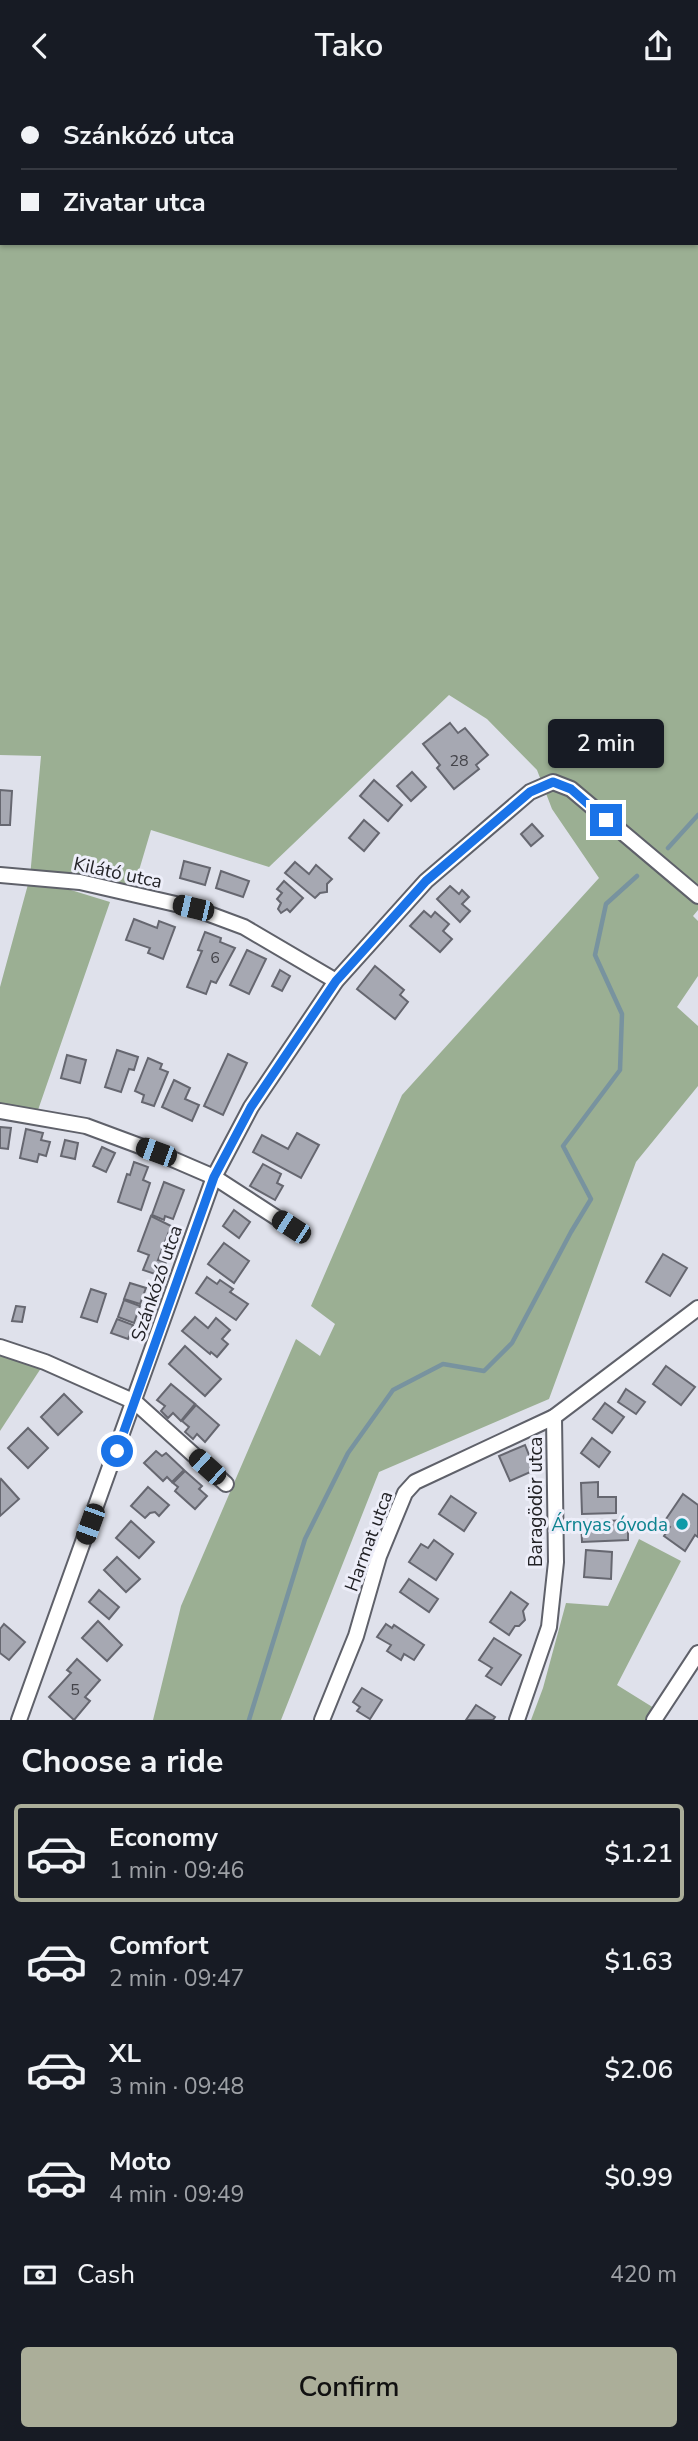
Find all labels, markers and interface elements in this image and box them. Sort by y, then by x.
text: Tako [315,24,383,67]
icon: back [21,27,59,65]
icon: share [639,27,677,65]
text: Szánkózó utca [63,118,235,153]
text: Zivatar utca [63,185,206,220]
callout: 2 min [548,719,664,767]
text: 2 min [577,728,635,759]
house number: 28 [449,750,469,772]
route end [590,804,622,836]
street label: Kilátó utca [71,851,165,895]
car [171,893,216,923]
house number: 6 [210,947,220,969]
car [133,1135,180,1169]
car [268,1207,315,1247]
street label: Szánkózó utca [125,1222,189,1345]
route start [101,1435,133,1467]
street label: Baragödör utca [523,1437,549,1567]
car [185,1445,230,1489]
street label: Harmat utca [339,1487,399,1595]
car [73,1501,108,1547]
place label: Árnyas óvoda [551,1512,668,1538]
marker: Árnyas óvoda [674,1516,690,1532]
house number: 5 [70,1679,80,1701]
text: Choose a ride [21,1740,223,1783]
text: Economy [109,1820,218,1855]
icon: car [25,1822,88,1885]
text: $1.21 [604,1836,673,1871]
text: 1 min · 09:46 [109,1855,244,1886]
text: Comfort [109,1928,209,1963]
icon: car [25,1930,88,1993]
text: $1.63 [604,1944,673,1979]
text: 2 min · 09:47 [109,1963,244,1994]
text: XL [109,2036,141,2071]
icon: car [25,2038,88,2101]
text: $2.06 [604,2052,673,2087]
text: 3 min · 09:48 [109,2071,244,2102]
text: Moto [109,2144,171,2179]
icon: car [25,2146,88,2209]
text: $0.99 [604,2160,673,2195]
text: 4 min · 09:49 [109,2179,244,2210]
icon: cash [21,2256,59,2294]
text: Cash [77,2257,135,2292]
text: 420 m [610,2259,677,2290]
button: Confirm [21,2347,677,2427]

